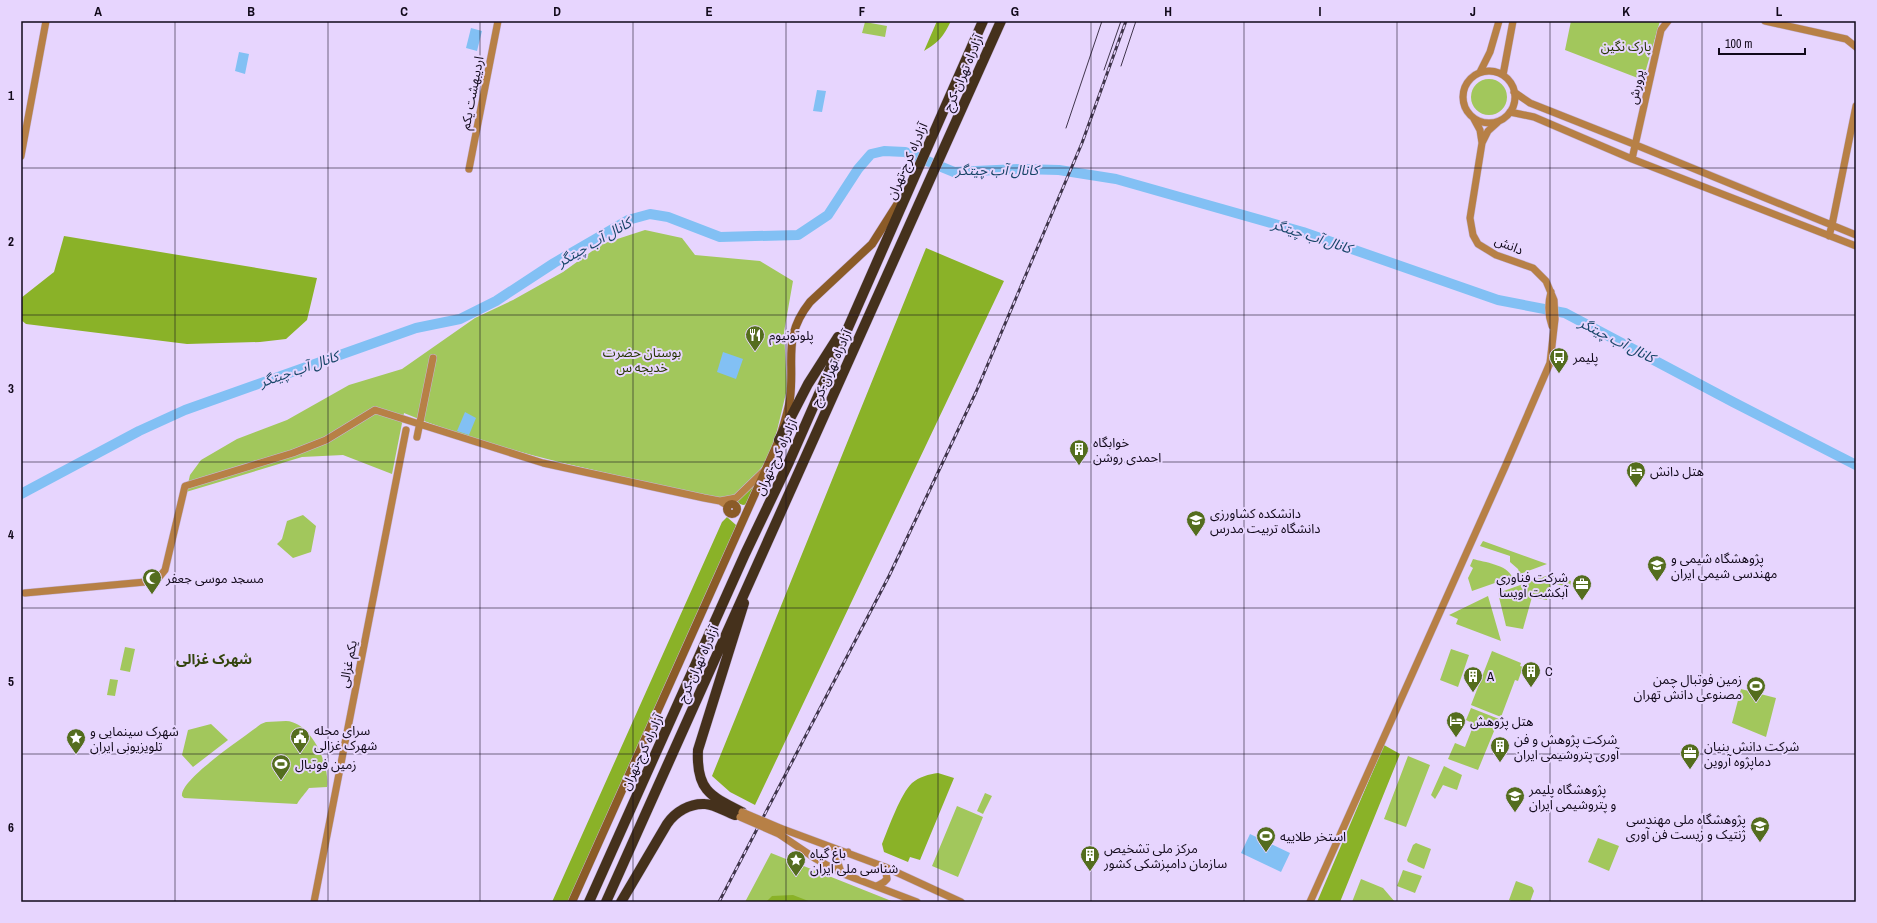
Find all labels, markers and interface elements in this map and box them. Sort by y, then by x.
text: A [94,3,102,20]
text: B [247,3,255,20]
text: C [400,3,408,20]
text: D [553,3,561,20]
text: E [705,3,713,20]
text: F [859,3,866,20]
text: G [1011,3,1019,20]
text: H [1164,3,1172,20]
text: I [1319,3,1322,20]
text: J [1470,3,1476,20]
text: K [1622,3,1630,20]
text: L [1776,3,1783,20]
scale bar [1719,30,1805,56]
street label: آزادراه تهران-کرج [939,31,989,115]
text: 100 m [1725,36,1752,52]
park label: پارک نگین [1601,38,1651,56]
street label: اردیبهشت یکم [457,55,489,132]
street label: پرورش [1624,68,1649,106]
text: 1 [8,87,14,104]
street label: آزادراه کرج-تهران [883,119,934,203]
water label: کانال آب چیتگر [955,161,1041,180]
water label: کانال آب چیتگر [553,212,637,272]
water label: کانال آب چیتگر [1269,214,1357,259]
street label: دانش [1492,231,1526,259]
text: 2 [8,233,14,250]
water label: کانال آب چیتگر [1575,313,1661,369]
restaurant icon: پلوتونیوم [744,324,766,352]
street label: آزادراه تهران-کرج [807,326,858,410]
place label: پلوتونیوم [769,327,814,345]
park label: بوستان حضرت خدیجه س [603,344,681,376]
water label: کانال آب چیتگر [256,346,344,392]
bus stop icon: پلیمر [1548,346,1570,374]
place label: پلیمر [1572,349,1598,367]
text: 3 [8,380,14,397]
street label: آزادراه کرج-تهران [751,415,803,499]
place label: خوابگاه احمدی روشن [1093,434,1161,466]
building icon: خوابگاه احمدی روشن [1068,438,1090,466]
hotel icon: هتل دانش [1625,460,1647,488]
place label: هتل دانش [1650,463,1704,480]
place label: دانشکده کشاورزی دانشگاه تربیت مدرس [1210,505,1320,537]
school or university icon: دانشکده کشاورزی دانشگاه تربیت مدرس [1185,509,1207,537]
text: 4 [8,526,14,543]
place label: پژوهشگاه شیمی و مهندسی شیمی ایران [1671,550,1778,582]
school or university icon: پژوهشگاه شیمی و مهندسی شیمی ایران [1646,554,1668,582]
mosque icon: مسجد موسی جعفر [141,567,163,595]
place label: شرکت فناوری آبکشت آویسا [1496,569,1569,601]
place label: مسجد موسی جعفر [165,570,264,587]
office icon: شرکت فناوری آبکشت آویسا [1571,573,1593,601]
street label: آزادراه تهران-کرج [674,622,725,706]
street label: یکم غزالی [335,639,363,690]
district label: شهرک غزالی [176,650,252,668]
building icon: C [1520,660,1542,688]
place label: C [1545,663,1553,680]
building icon: A [1462,665,1484,693]
place label: A [1486,668,1495,685]
place label: زمین فوتبال چمن مصنوعی دانش تهران [1634,671,1742,703]
text: 5 [8,673,14,690]
sports icon: زمین فوتبال چمن مصنوعی دانش تهران [1745,675,1767,703]
street label: آزادراه کرج-تهران [617,710,669,794]
hotel icon: هتل پژوهش [1445,710,1467,738]
place label: هتل پژوهش [1470,713,1534,731]
place label: سرای محله شهرک غزالی [314,722,377,754]
place label: شهرک سینمایی و تلویزیونی ایران [90,723,179,755]
public building icon: سرای محله شهرک غزالی [289,726,311,754]
place icon: شهرک سینمایی و تلویزیونی ایران [65,727,87,755]
place label: شرکت پژوهش و فن آوری پتروشیمی ایران [1514,731,1620,764]
building icon: شرکت پژوهش و فن آوری پتروشیمی ایران [1489,735,1511,763]
place label: شرکت دانش بنیان دماپژوه آروین [1704,738,1799,771]
office icon: شرکت دانش بنیان دماپژوه آروین [1679,742,1701,770]
sports icon: زمین فوتبال [270,753,292,781]
place label: زمین فوتبال [295,756,357,773]
place label: پژوهشگاه پلیمر و پتروشیمی ایران [1528,781,1617,814]
school or university icon: پژوهشگاه پلیمر و پتروشیمی ایران [1504,785,1526,813]
place label: پژوهشگاه ملی مهندسی ژنتیک و زیست فن آوری [1626,811,1746,843]
school or university icon: پژوهشگاه ملی مهندسی ژنتیک و زیست فن آوری [1749,815,1771,843]
text: 6 [8,819,14,836]
sports icon: استخر طلاییه [1255,825,1277,853]
place label: استخر طلاییه [1280,828,1346,845]
place label: مرکز ملی تشخیص سازمان دامپزشکی کشور [1103,840,1227,873]
building icon: مرکز ملی تشخیص سازمان دامپزشکی کشور [1079,844,1101,872]
place label: باغ گیاه‌ شناسی ملی ایران [810,845,898,877]
place icon: باغ گیاه‌ شناسی ملی ایران [785,849,807,877]

